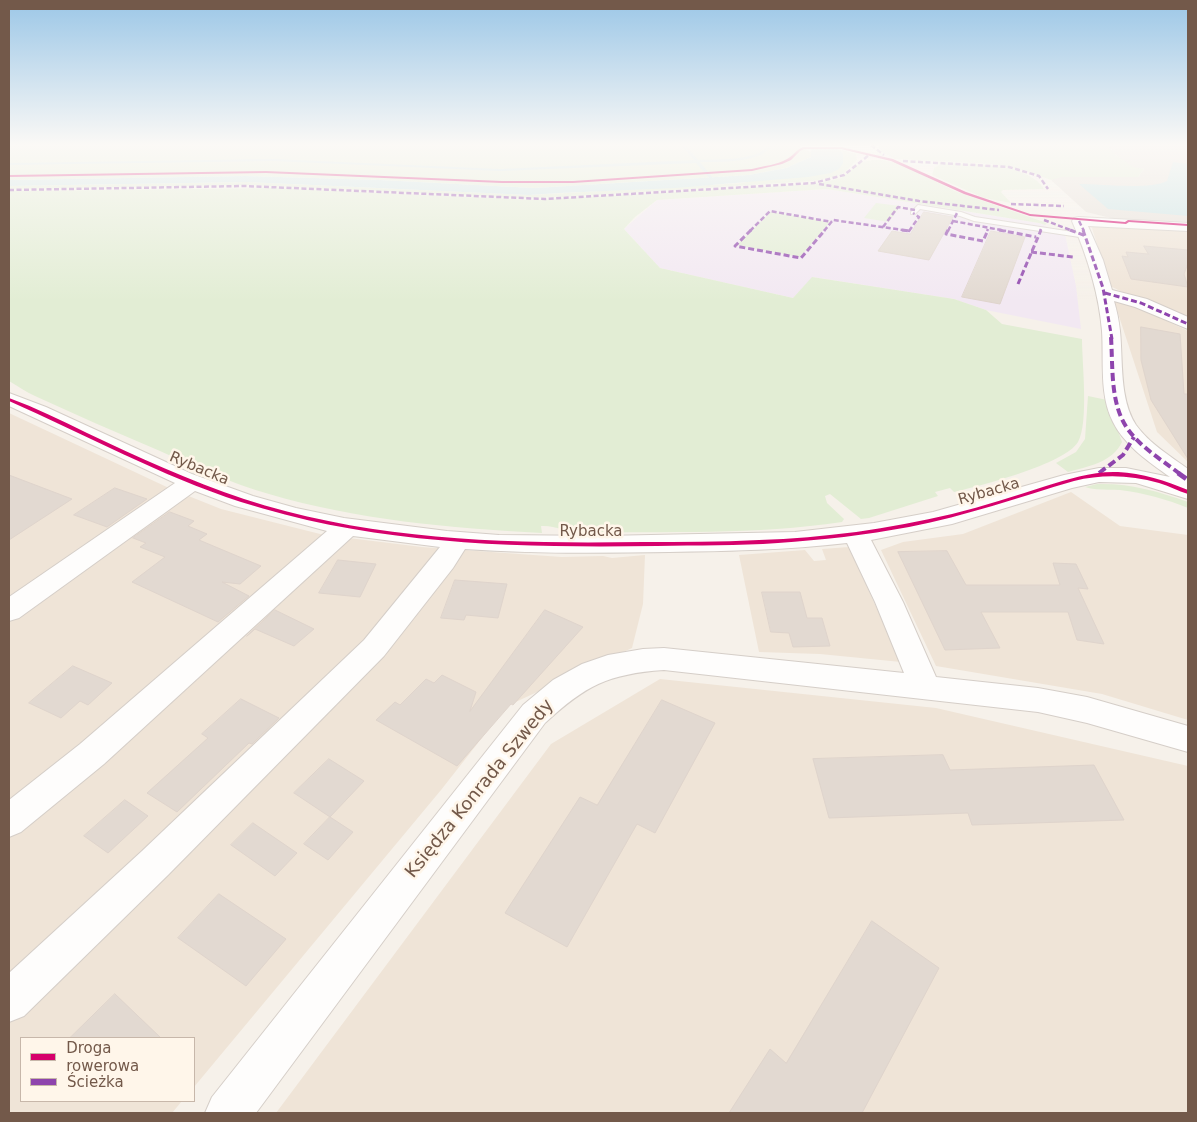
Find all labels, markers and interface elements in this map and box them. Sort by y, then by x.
street label: Rybacka [166,448,232,490]
street label: Rybacka [956,475,1022,509]
street label: Rybacka [559,523,623,541]
street label: Księdza Konrada Szwedy [401,695,559,883]
legend [20,1037,195,1102]
text: Droga rowerowa [66,1039,139,1075]
text: Ścieżka [67,1073,124,1091]

